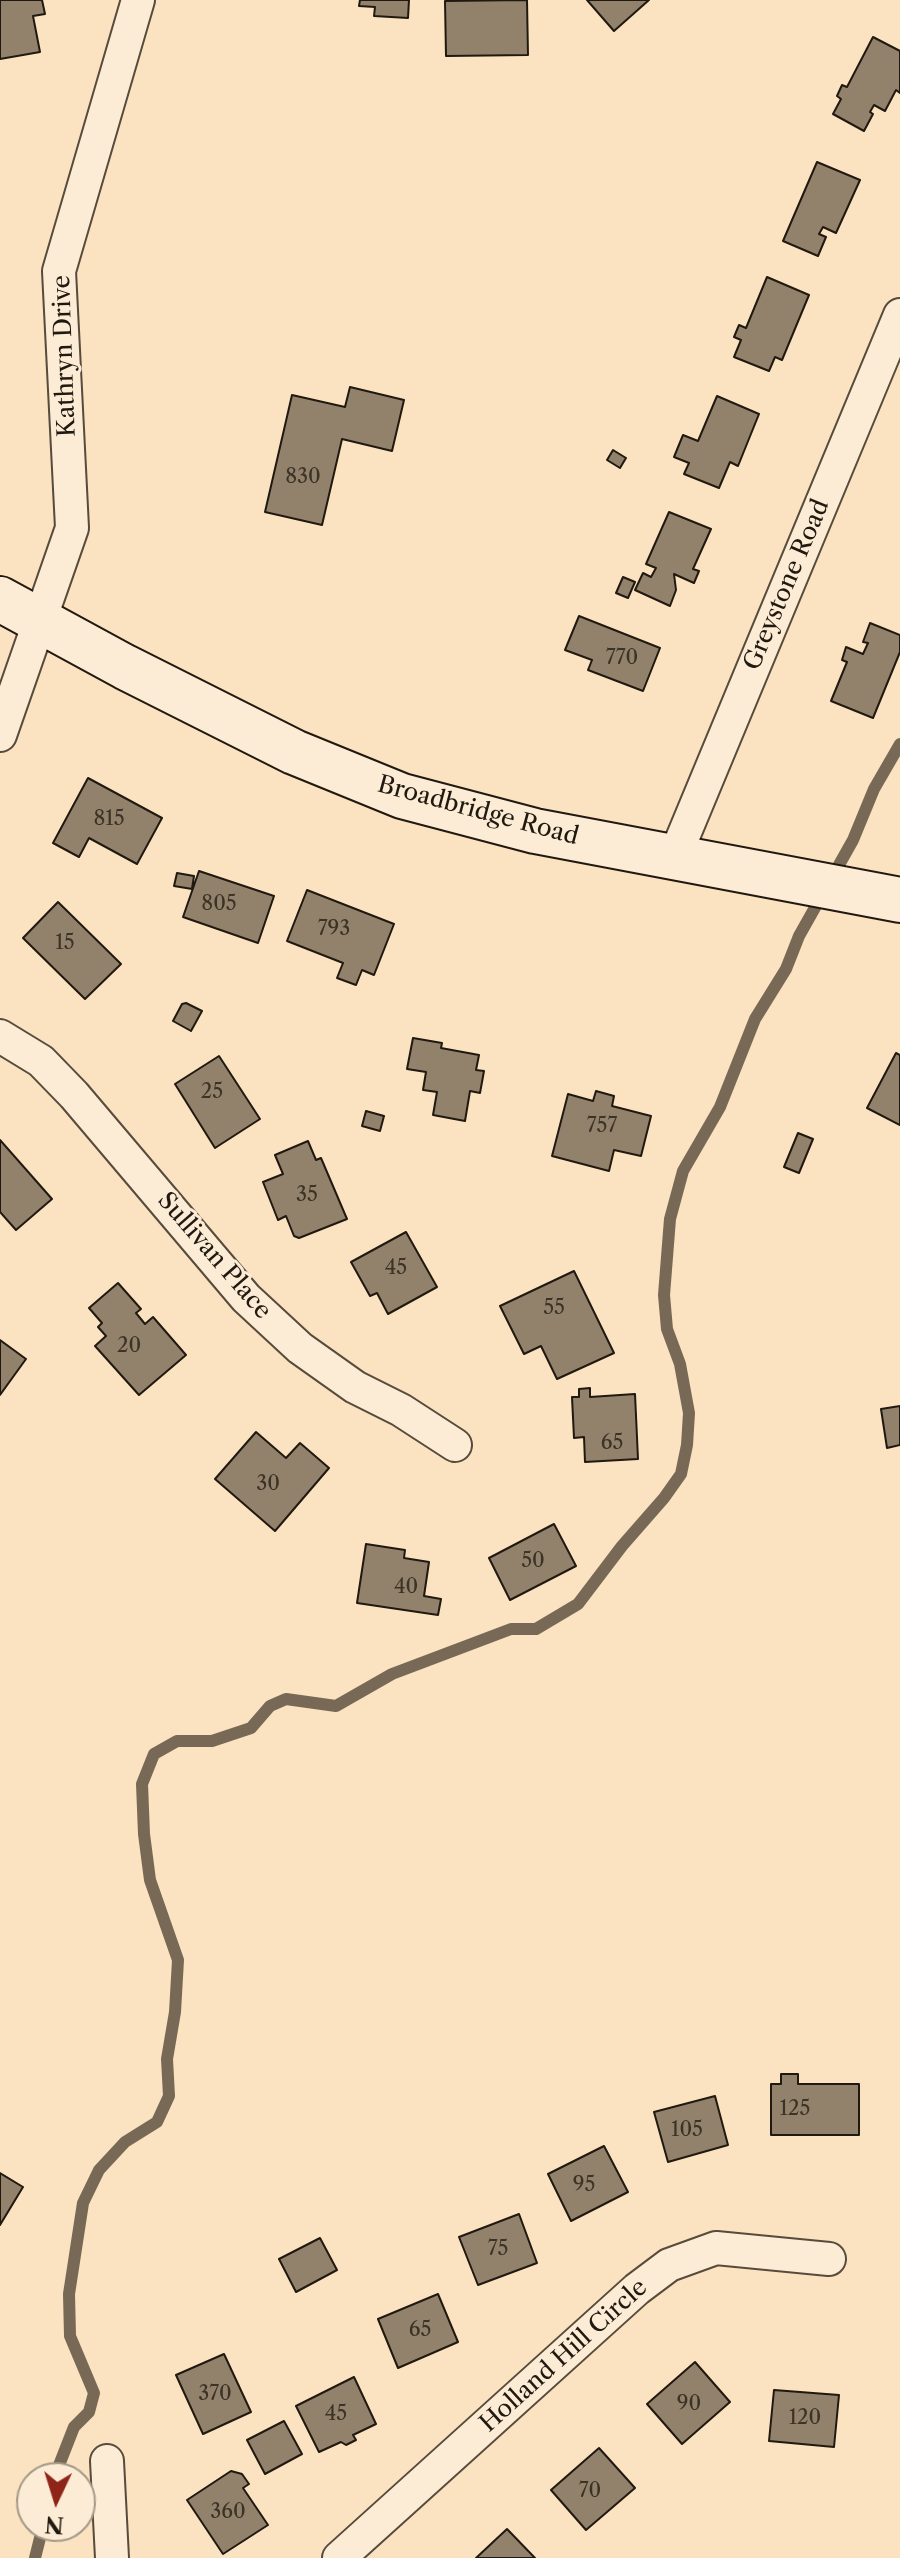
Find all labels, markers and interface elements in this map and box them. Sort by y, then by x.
street label: Kathryn Drive [48,274,82,438]
house number: 830 [285,465,321,489]
street label: Greystone Road [738,495,836,675]
house number: 770 [606,646,638,670]
street label: Broadbridge Road [374,770,582,852]
house number: 815 [93,807,125,831]
house number: 805 [201,892,237,916]
house number: 793 [318,917,350,941]
house number: 15 [55,931,75,955]
house number: 25 [201,1080,223,1104]
house number: 757 [587,1114,617,1138]
house number: 35 [296,1183,318,1207]
street label: Sullivan Place [151,1187,277,1325]
house number: 45 [385,1256,407,1280]
house number: 55 [543,1296,565,1320]
house number: 20 [117,1334,141,1358]
house number: 65 [601,1431,623,1455]
house number: 30 [256,1472,280,1496]
house number: 50 [521,1549,545,1573]
house number: 40 [394,1575,418,1599]
house number: 125 [780,2097,810,2121]
house number: 105 [671,2118,703,2142]
house number: 95 [573,2173,595,2197]
house number: 75 [488,2237,508,2261]
street label: Holland Hill Circle [474,2273,654,2439]
house number: 65 [409,2318,431,2342]
house number: 370 [198,2382,232,2406]
house number: 90 [677,2392,701,2416]
house number: 45 [325,2402,347,2426]
house number: 120 [789,2406,821,2430]
north arrow [16,2462,96,2542]
house number: 70 [579,2479,601,2503]
house number: 360 [210,2500,246,2524]
text: N [44,2510,65,2539]

